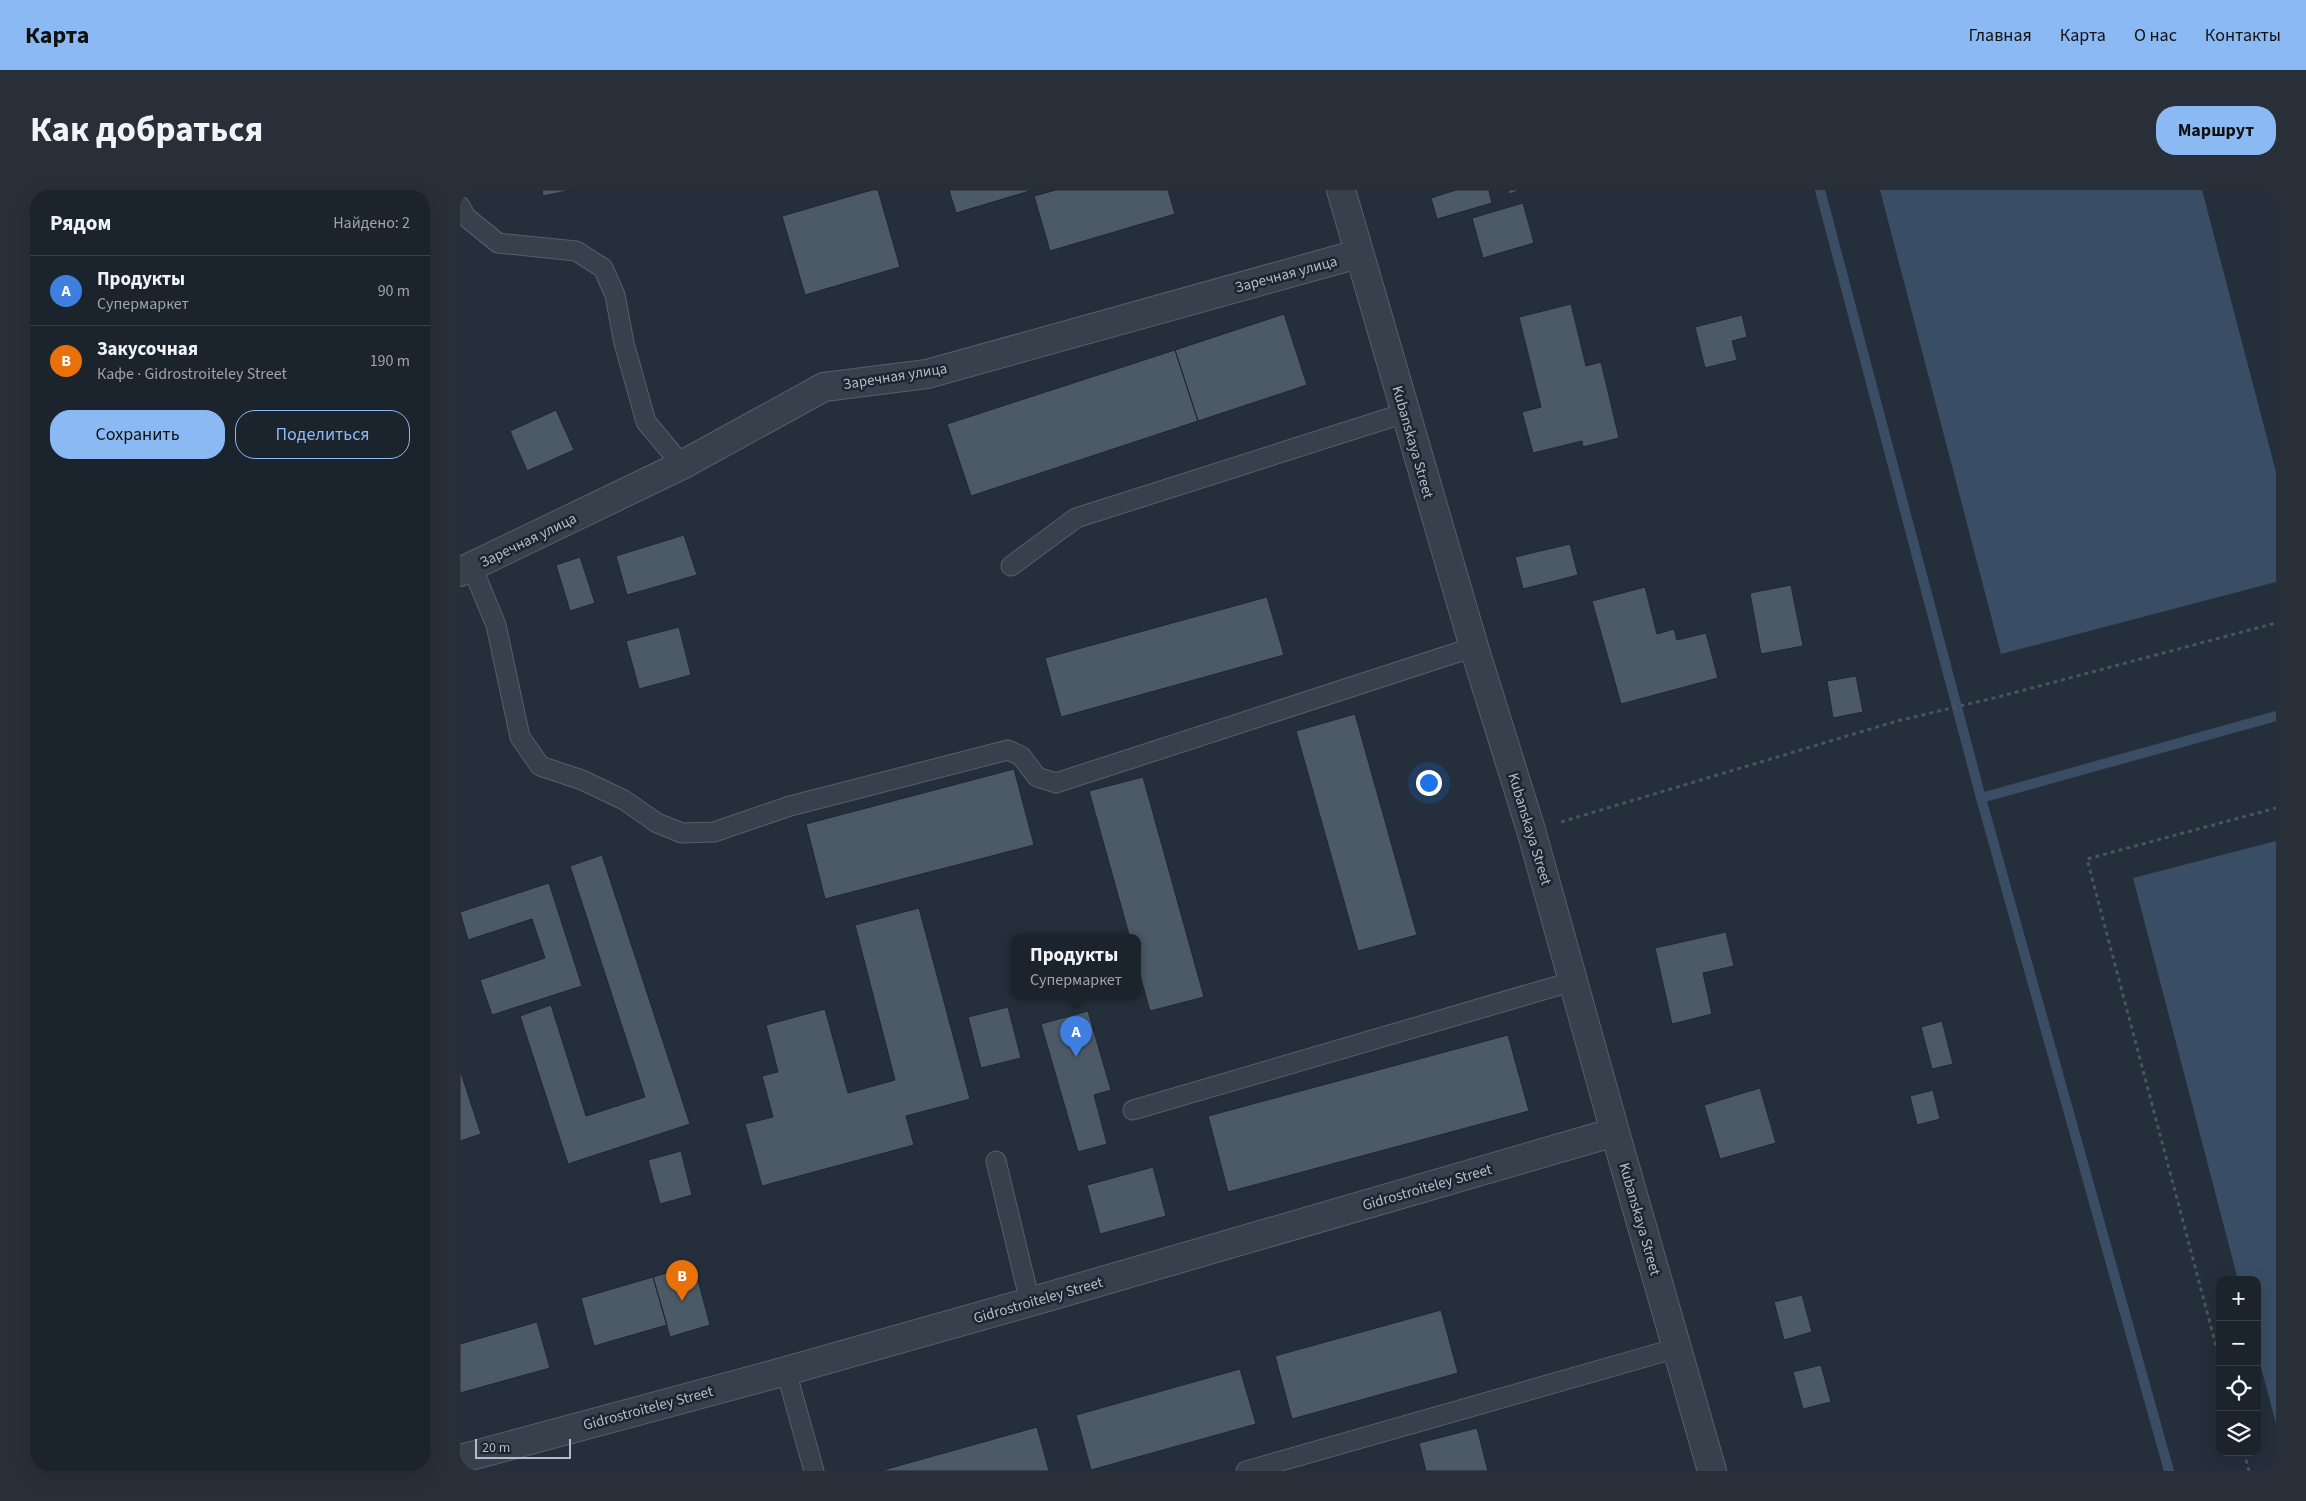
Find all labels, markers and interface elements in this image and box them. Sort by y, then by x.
text: Карта [25,18,89,53]
text: Главная [1969,23,2032,48]
text: Карта [2060,23,2106,48]
text: О нас [2134,23,2177,48]
text: Контакты [2205,23,2281,48]
text: Как добраться [30,105,263,155]
button: Маршрут [2156,106,2276,155]
text: Рядом [50,208,111,238]
text: Найдено: 2 [333,212,410,234]
street label: Заречная улица [1233,251,1340,298]
text: Продукты [97,266,185,293]
text: A [61,280,71,302]
text: 90 m [378,280,410,302]
text: Супермаркет [97,293,189,315]
text: Закусочная [97,336,198,363]
text: B [61,350,71,372]
text: 190 m [370,350,410,372]
street label: Заречная улица [841,358,949,395]
text: Кафе · Gidrostroiteley Street [97,363,287,385]
street label: Kubanskaya Street [1386,383,1439,501]
button: Сохранить [50,410,225,459]
button: Поделиться [235,410,410,459]
street label: Заречная улица [476,508,580,573]
your location [1416,770,1442,796]
street label: Kubanskaya Street [1502,770,1557,888]
popup [1011,934,1141,999]
text: Продукты [1030,942,1118,969]
text: Супермаркет [1030,969,1122,991]
pin: A [1060,1016,1092,1057]
street label: Gidrostroiteley Street [1360,1159,1494,1216]
street label: Kubanskaya Street [1613,1160,1666,1278]
pin: B [666,1260,698,1301]
street label: Gidrostroiteley Street [971,1272,1105,1329]
map controls [2216,1276,2261,1456]
button: + [2216,1276,2261,1321]
button: − [2216,1321,2261,1366]
button: locate [2216,1366,2261,1411]
street label: Gidrostroiteley Street [581,1381,715,1436]
button: layers [2216,1411,2261,1456]
scale bar [475,1436,571,1459]
text: 20 m [482,1438,510,1458]

